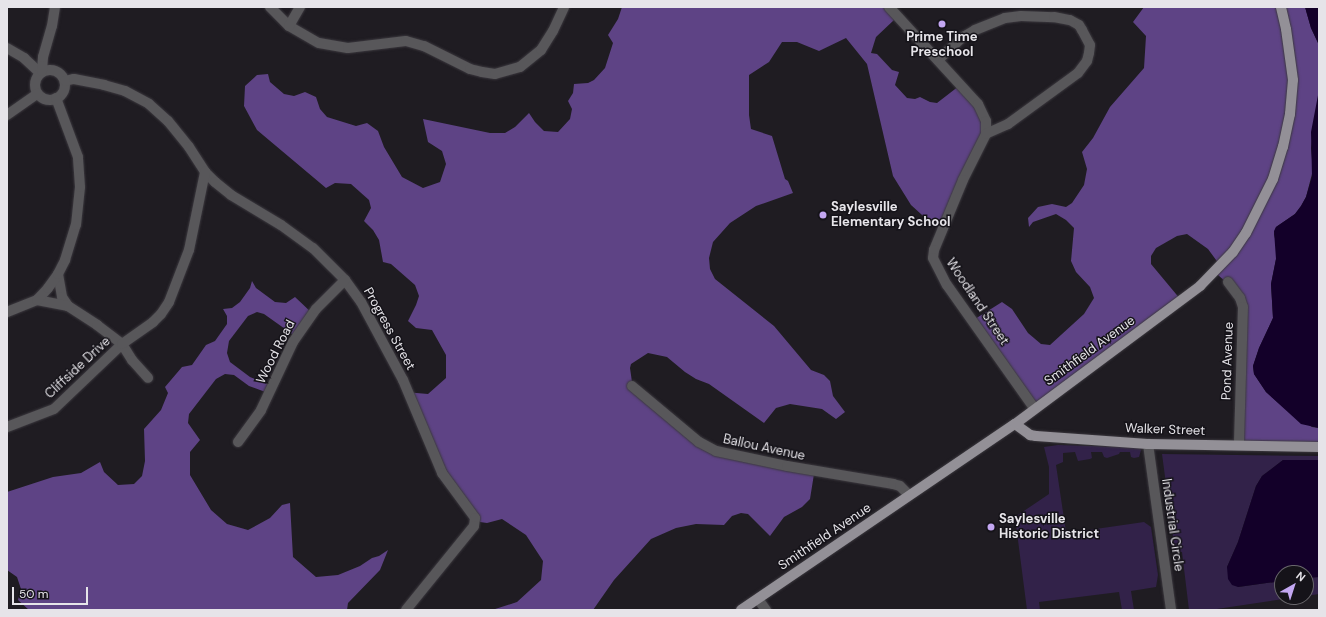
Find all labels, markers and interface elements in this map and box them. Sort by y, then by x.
marker: Prime Time Preschool [937,19,947,29]
place label: Prime Time Preschool [906,30,978,61]
place label: Saylesville Elementary School [831,200,951,231]
marker: Saylesville Elementary School [818,210,828,220]
street label: Woodland Street [942,256,1012,348]
street label: Progress Street [360,285,418,373]
street label: Smithfield Avenue [1042,313,1138,389]
street label: Wood Road [253,318,299,386]
street label: Pond Avenue [1219,322,1237,400]
street label: Cliffside Drive [42,334,114,402]
street label: Walker Street [1125,421,1205,439]
street label: Ballou Avenue [722,432,806,464]
street label: Industrial Circle [1158,478,1186,572]
street label: Smithfield Avenue [776,500,874,574]
place label: Saylesville Historic District [999,512,1099,543]
marker: Saylesville Historic District [986,522,996,532]
north arrow [1274,565,1314,605]
text: N [1293,568,1308,584]
scale bar [14,579,90,605]
text: 50 m [19,586,48,602]

